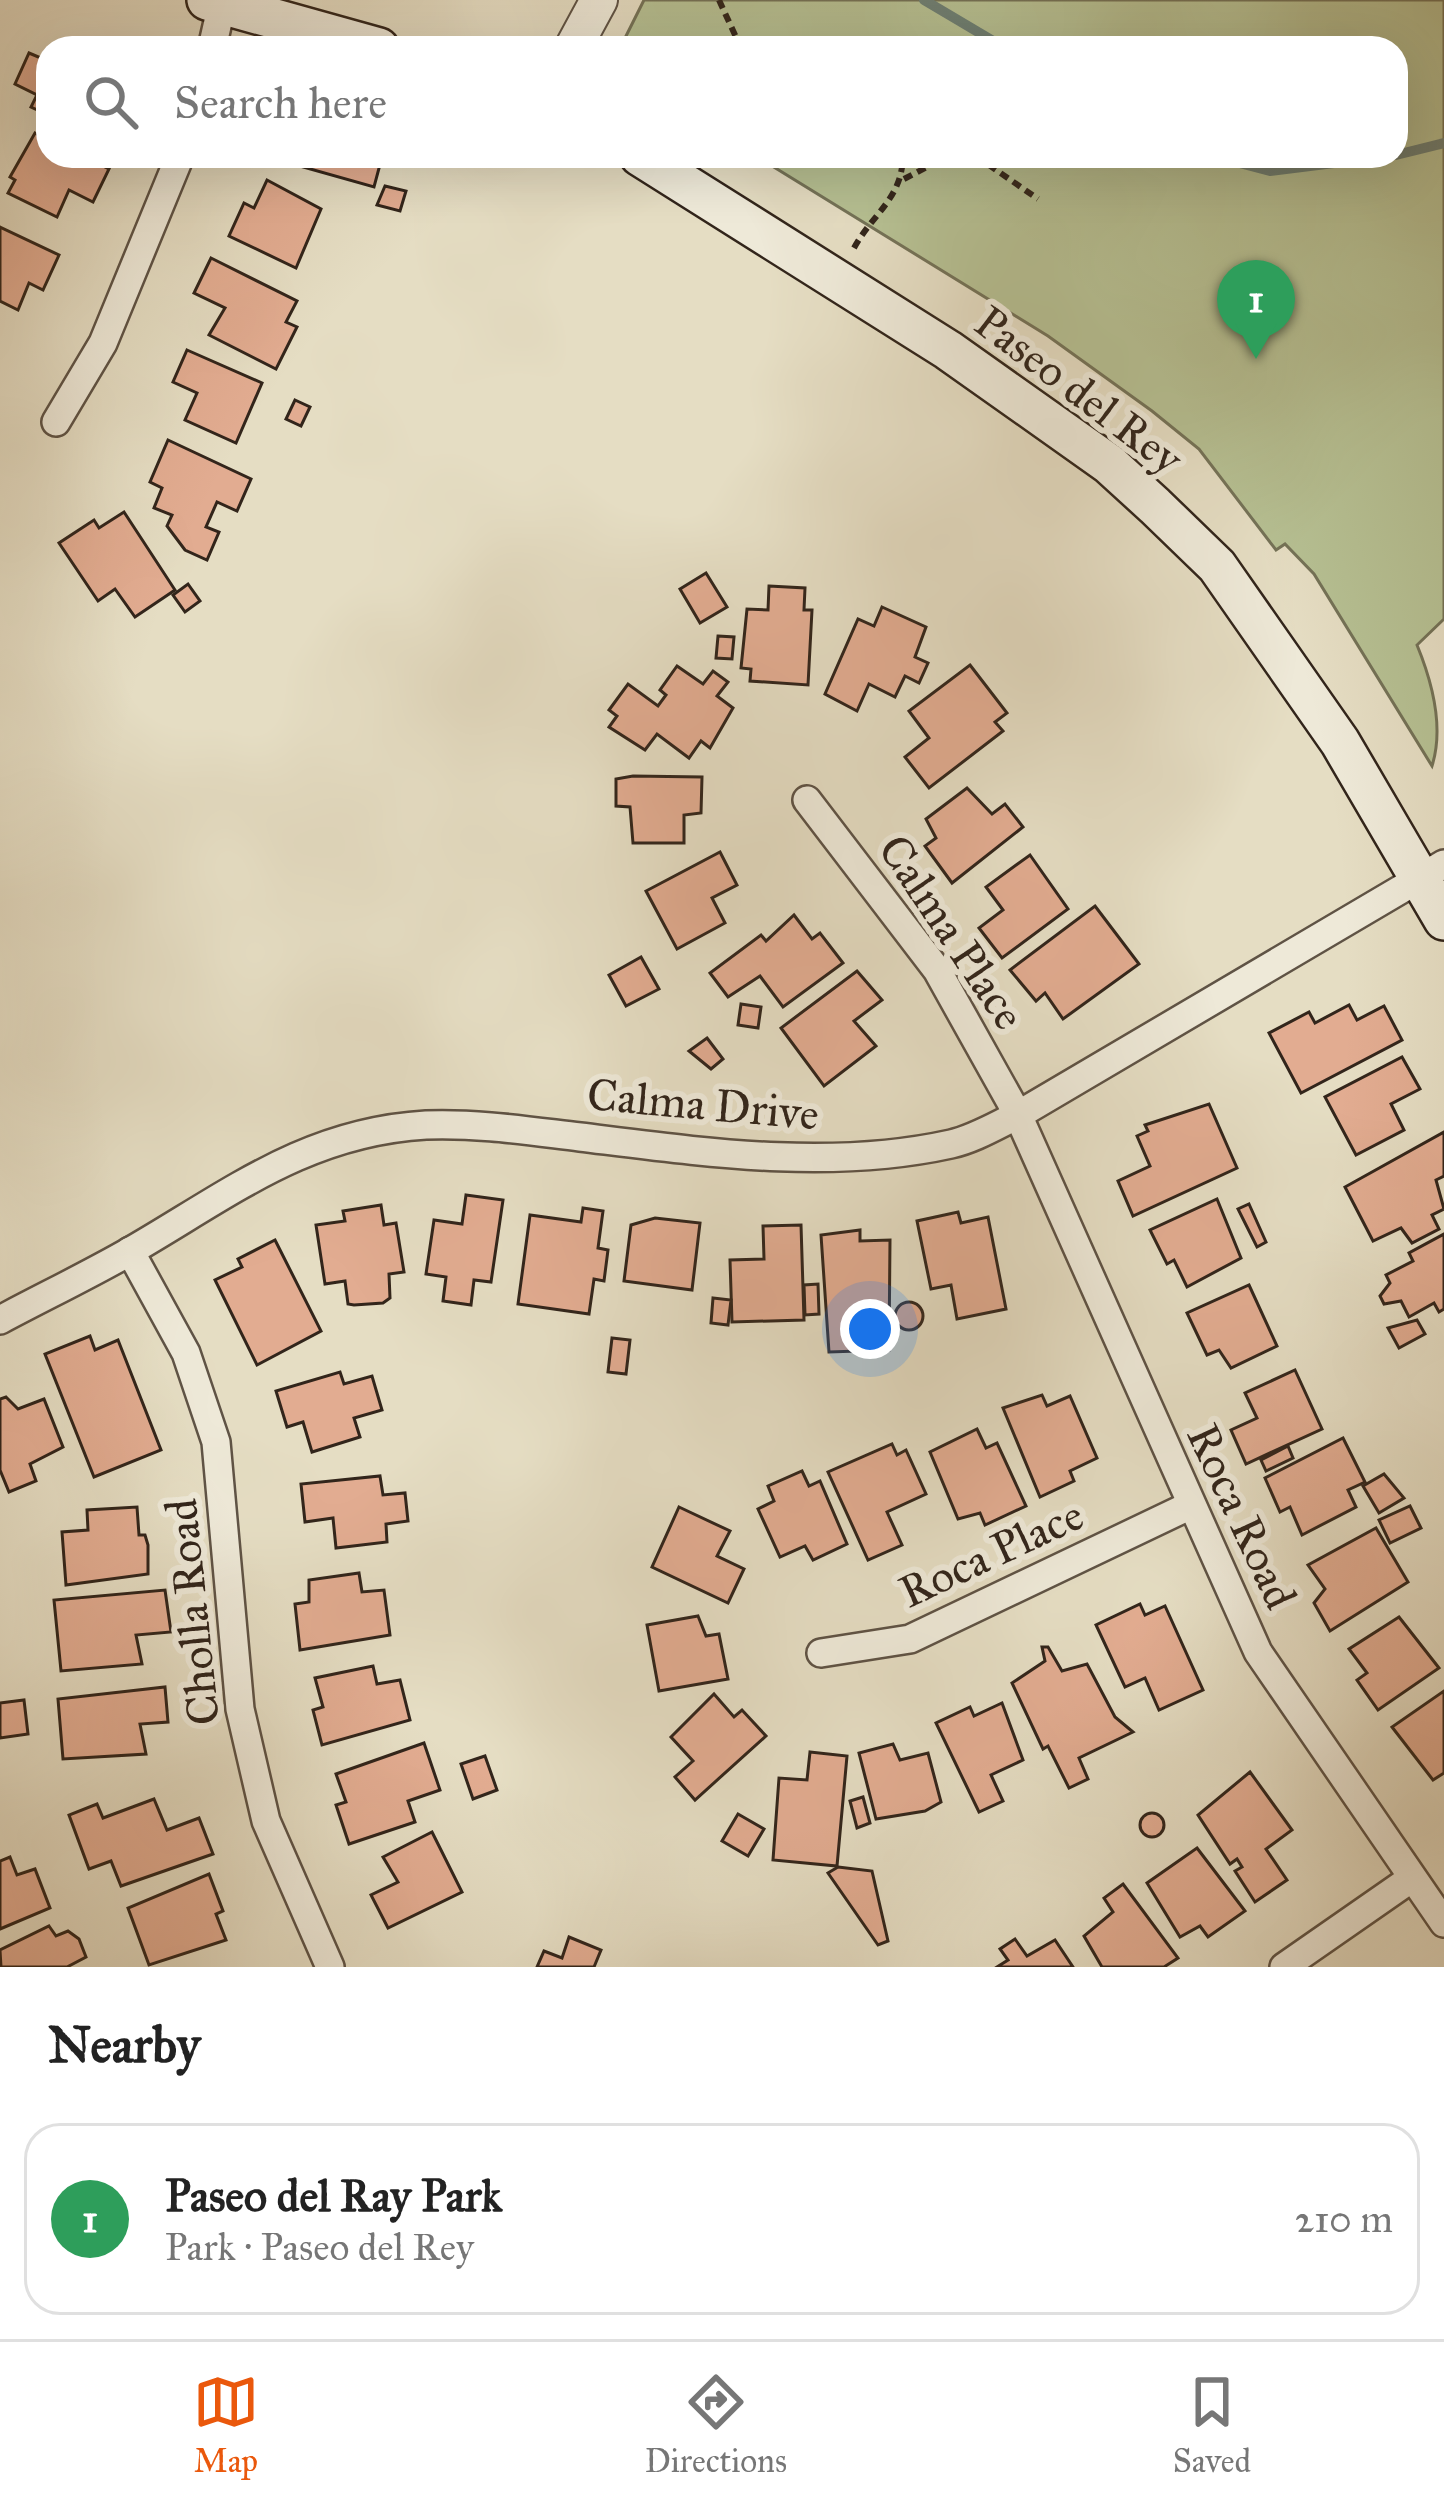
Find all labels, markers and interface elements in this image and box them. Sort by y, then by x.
search box [36,36,1408,168]
icon: search [78,69,144,135]
text: Search here [174,75,387,130]
pin: 1 [1217,260,1295,359]
street label: Paseo del Rey [964,294,1194,487]
street label: Calma Place [867,824,1037,1040]
street label: Calma Drive [585,1066,821,1142]
your location [840,1299,900,1359]
street label: Roca Road [1175,1415,1309,1618]
street label: Roca Place [890,1487,1092,1619]
street label: Cholla Road [153,1496,231,1728]
text: Nearby [48,2014,200,2076]
text: Paseo del Ray Park [165,2168,502,2223]
text: 1 [82,2195,98,2243]
text: 210 m [1295,2195,1393,2243]
text: Park · Paseo del Rey [165,2223,474,2271]
tab: Map [193,2369,259,2481]
tab: Directions [645,2369,787,2481]
tab: Saved [1173,2369,1251,2481]

